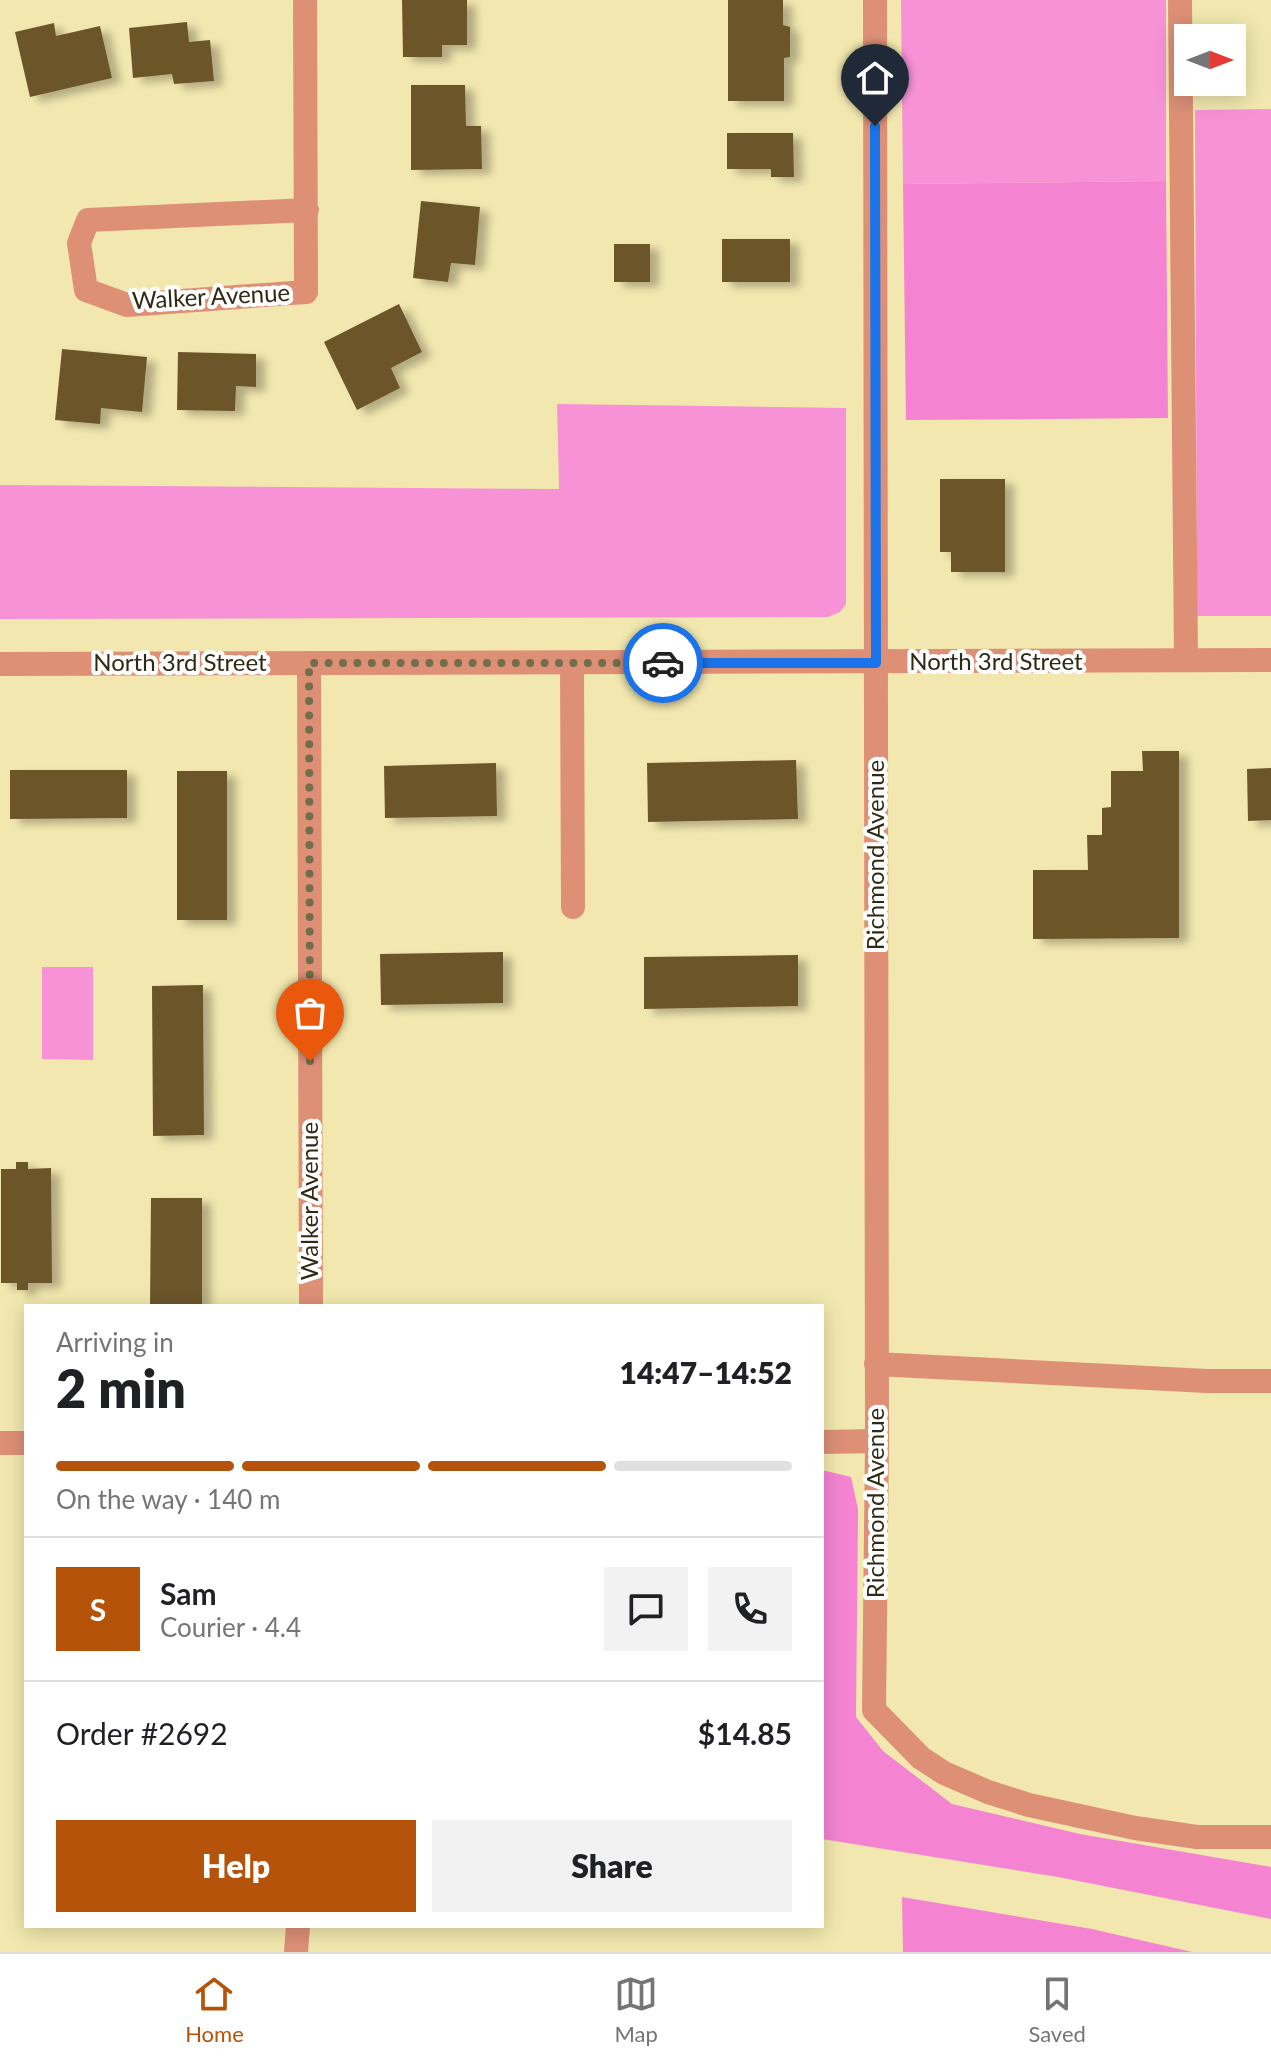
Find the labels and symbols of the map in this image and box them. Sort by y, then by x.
north arrow [1174,24,1246,96]
pin [841,44,909,126]
street label: Walker Avenue [131,277,291,314]
courier [623,623,703,703]
street label: North 3rd Street [909,646,1083,675]
street label: North 3rd Street [93,647,267,676]
street label: Richmond Avenue [860,760,889,950]
pin [276,979,344,1061]
street label: Walker Avenue [294,1122,323,1280]
street label: Richmond Avenue [860,1408,889,1598]

